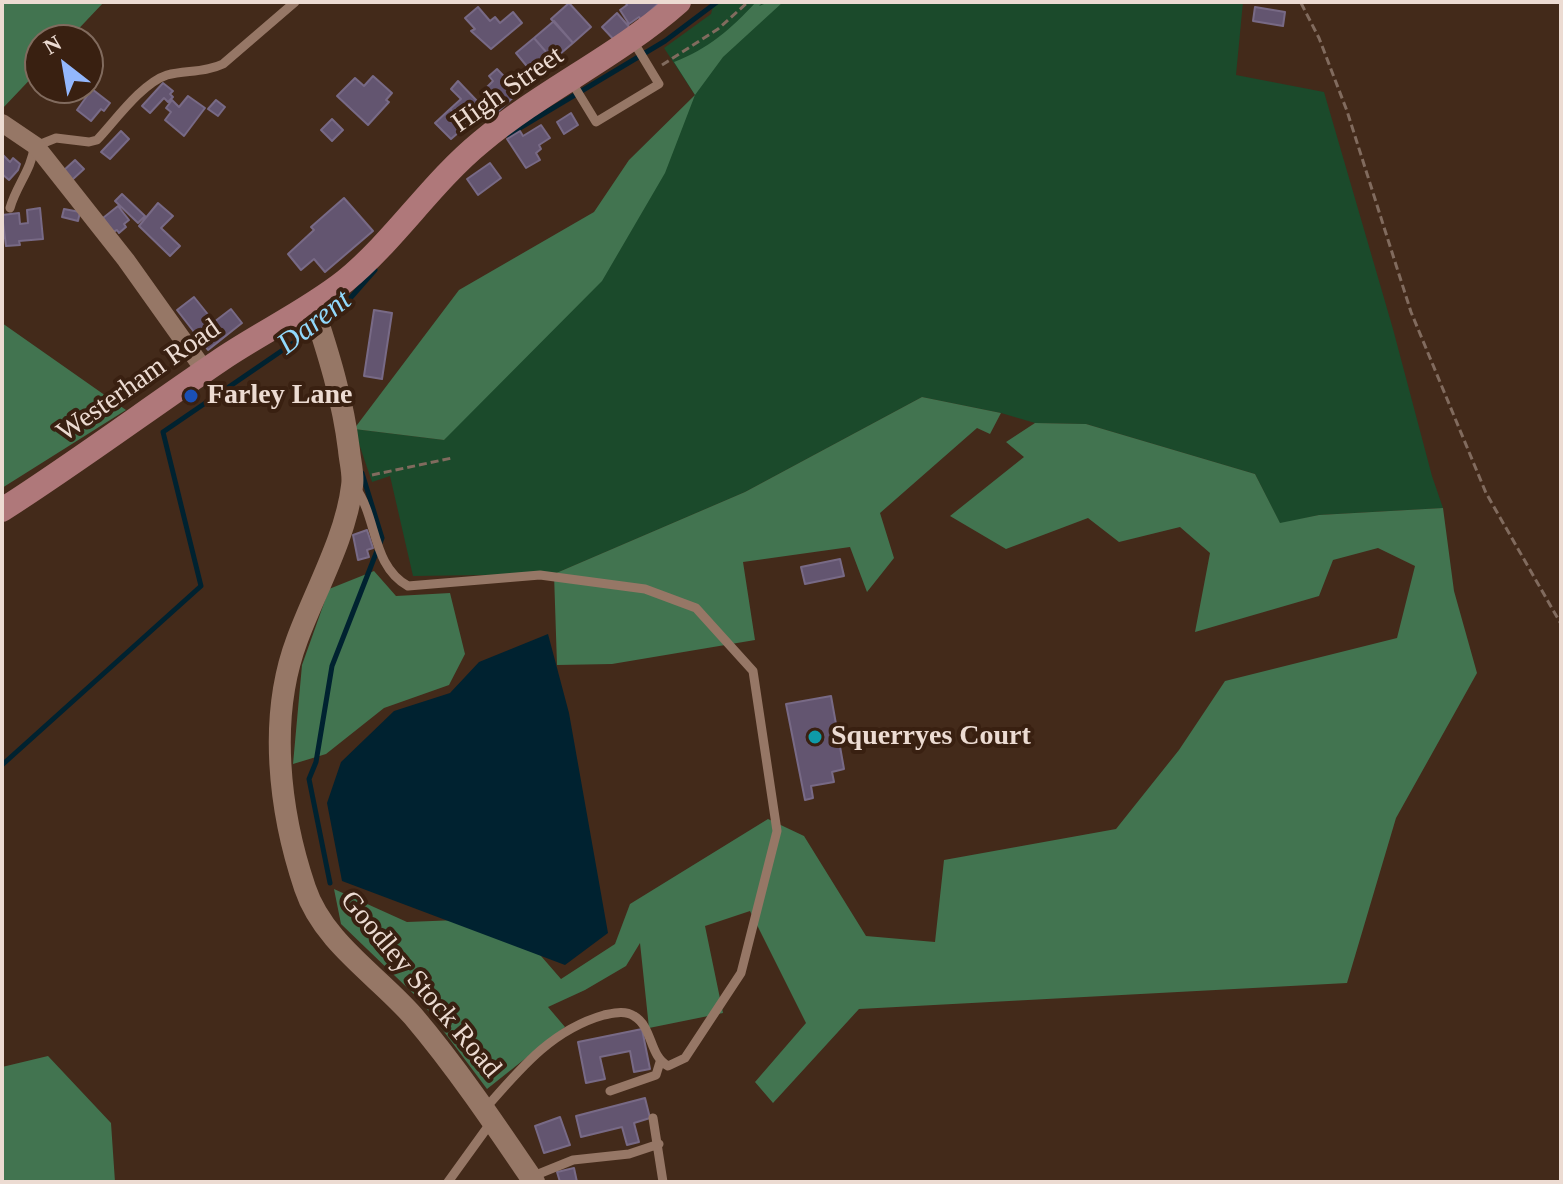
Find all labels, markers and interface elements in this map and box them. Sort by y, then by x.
north arrow [24,24,104,104]
text: N [39,30,66,60]
street label: High Street [446,39,570,141]
water label: Darent [271,283,359,363]
street label: Westerham Road [51,312,227,450]
place label: Farley Lane [207,379,352,413]
marker: Farley Lane [182,387,200,405]
place label: Squerryes Court [831,720,1031,754]
marker: Squerryes Court [806,728,824,746]
street label: Goodley Stock Road [332,885,508,1085]

